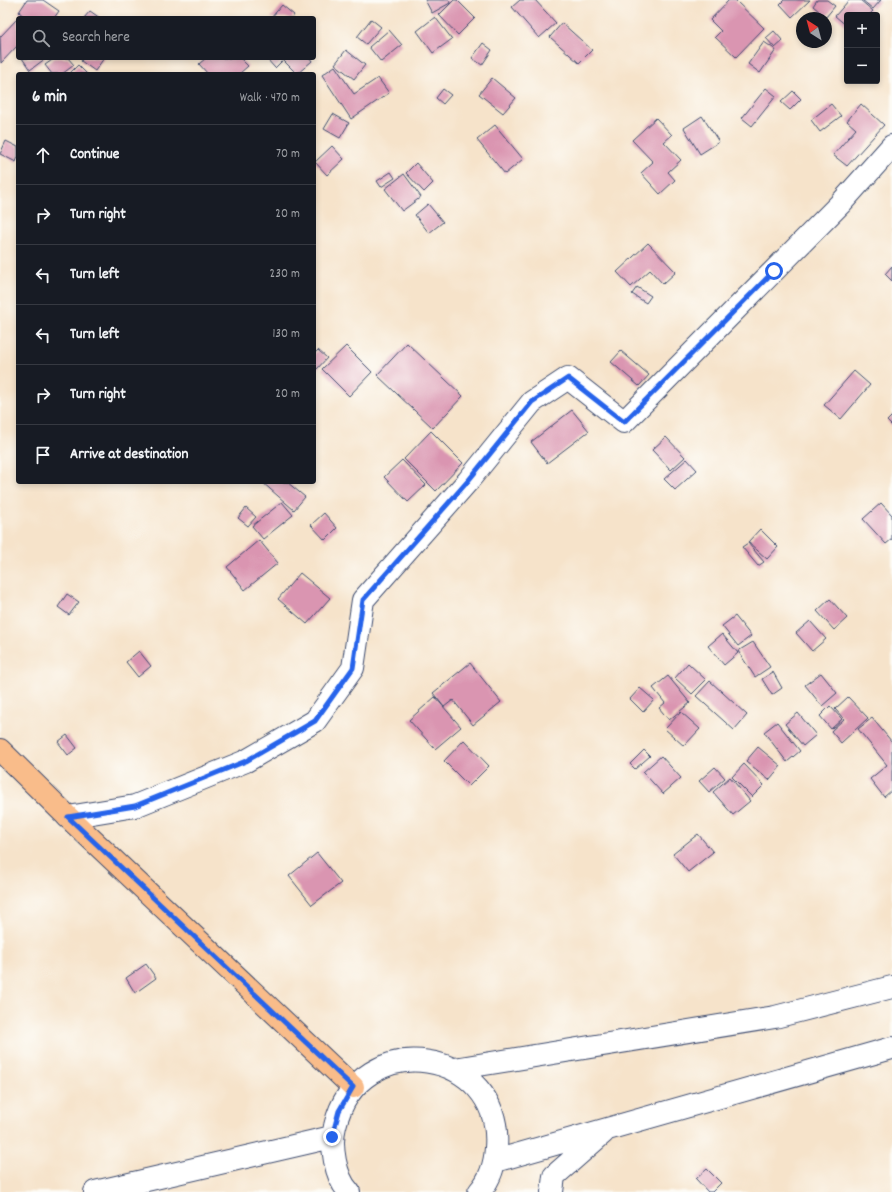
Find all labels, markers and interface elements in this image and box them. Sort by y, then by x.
north arrow [796,12,832,48]
map controls [844,12,880,84]
button: + [844,12,880,48]
search box [16,16,316,60]
icon: search [30,27,52,49]
text: Search here [62,27,130,49]
button: − [844,48,880,84]
text: 6 min [32,86,67,110]
text: Walk · 470 m [240,89,300,108]
icon: ahead [32,144,54,166]
text: Continue [70,144,119,166]
text: 70 m [276,145,300,164]
icon: right [32,204,54,226]
text: Turn right [70,204,126,226]
text: 20 m [275,205,300,224]
route start [765,262,783,280]
icon: left [32,264,54,286]
text: Turn left [70,264,119,286]
text: 230 m [270,265,300,284]
icon: left [32,324,54,346]
text: Turn left [70,324,119,346]
text: 130 m [272,325,300,344]
icon: right [32,384,54,406]
text: Turn right [70,384,126,406]
text: 20 m [275,385,300,404]
icon: arrive [32,444,54,466]
text: Arrive at destination [70,444,188,466]
route end [323,1128,341,1146]

